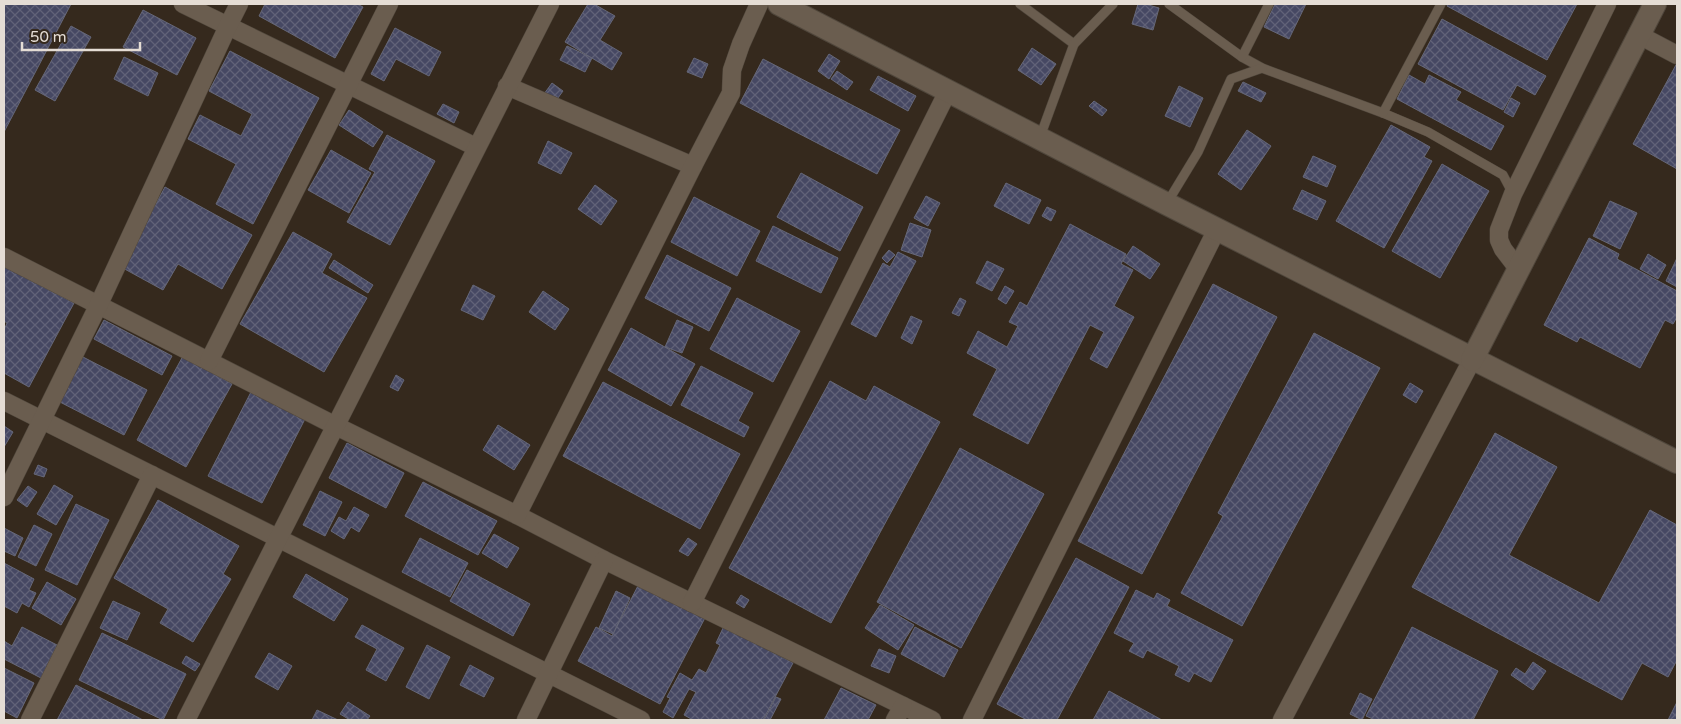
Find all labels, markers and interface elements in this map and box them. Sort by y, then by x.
scale bar [22,20,140,52]
text: 50 m [30,28,67,46]

